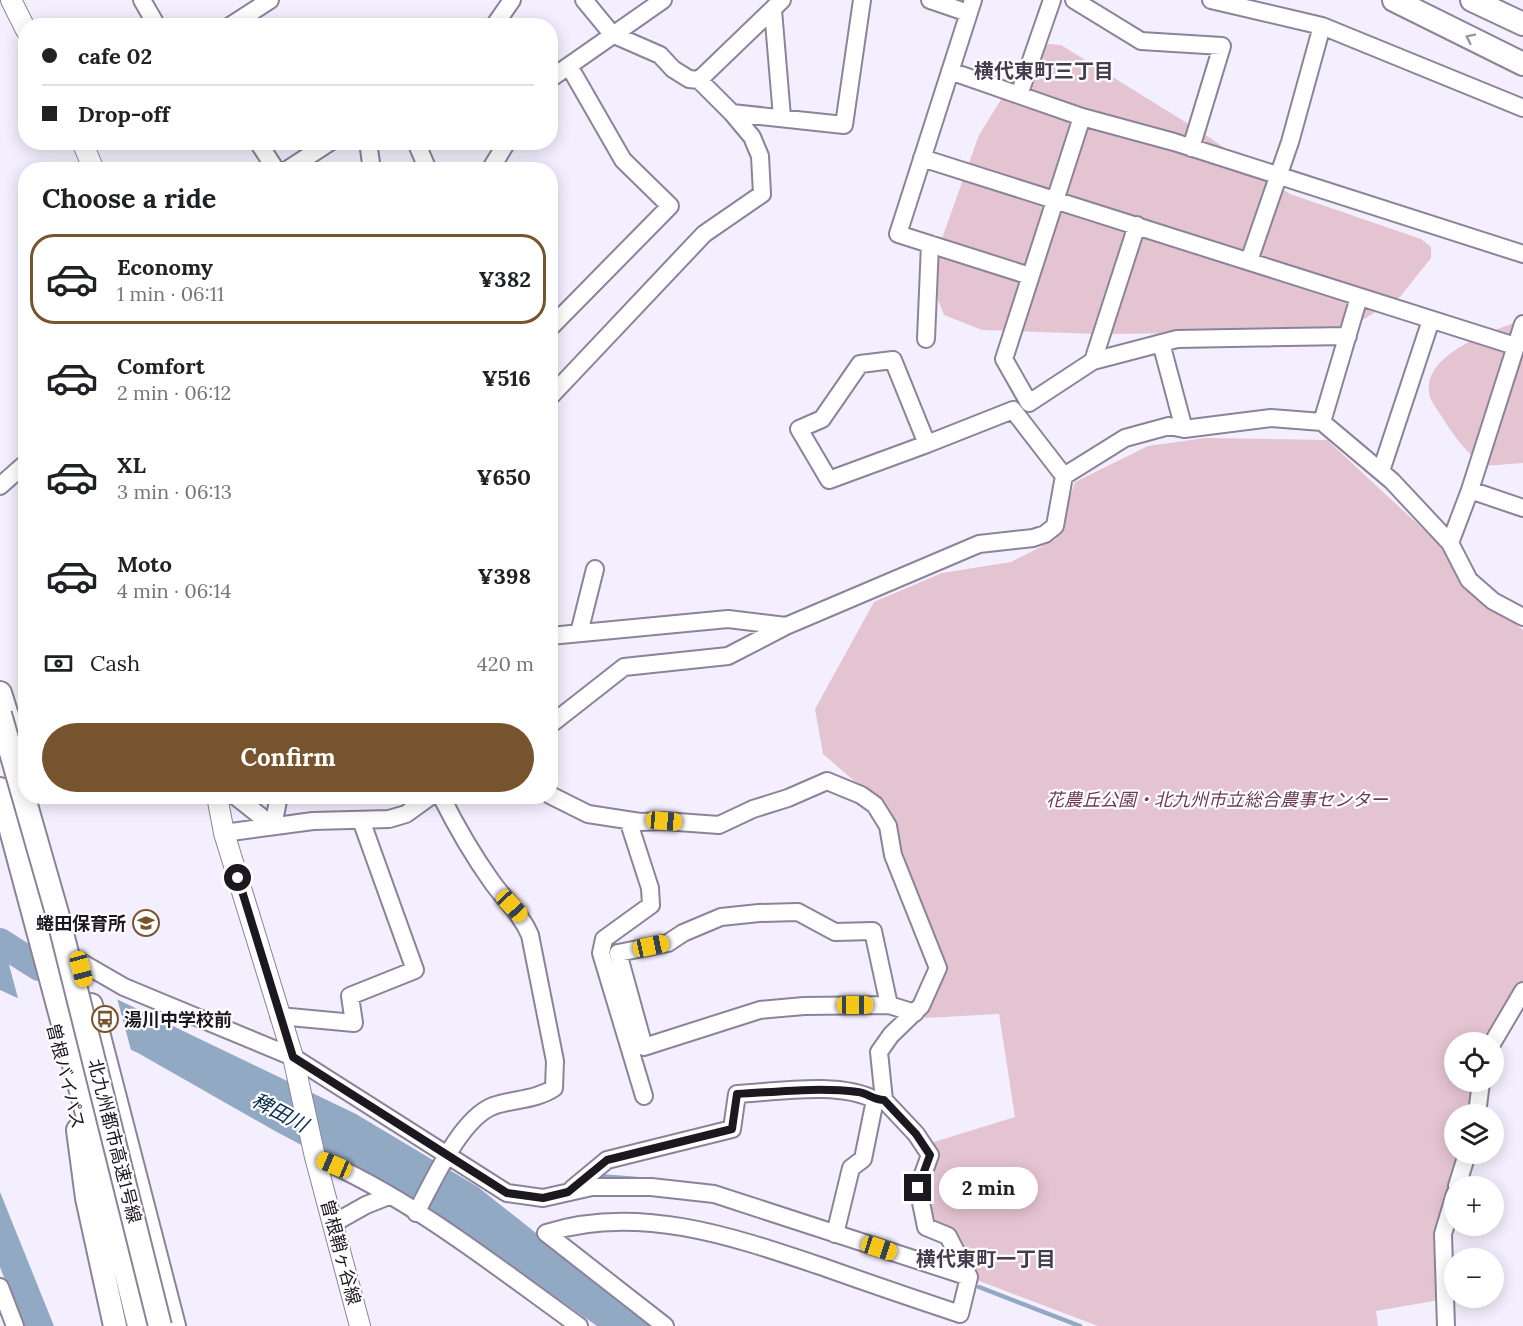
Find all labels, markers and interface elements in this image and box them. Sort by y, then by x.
one-way arrow [1466,34,1477,46]
text: cafe 02 [78,42,152,70]
district label: 横代東町三丁目 [974,58,1114,83]
text: Drop-off [78,100,170,128]
text: Choose a ride [42,181,216,215]
icon: car [45,252,99,306]
text: Economy [117,253,213,281]
text: ¥382 [478,265,531,293]
text: 1 min · 06:11 [117,281,224,306]
icon: car [45,351,99,405]
text: Comfort [117,352,205,380]
text: ¥516 [482,364,531,392]
text: 2 min · 06:12 [117,380,231,405]
icon: car [45,450,99,504]
text: XL [117,451,146,479]
text: ¥650 [477,463,531,491]
text: 3 min · 06:13 [117,479,232,504]
icon: car [45,549,99,603]
text: Moto [117,550,172,578]
text: ¥398 [478,562,531,590]
text: 4 min · 06:14 [117,578,231,603]
icon: cash [42,647,75,680]
text: Cash [90,649,140,677]
text: 420 m [477,651,534,676]
button: Confirm [42,723,534,792]
park label: 花農丘公園・北九州市立総合農事センター [1046,788,1389,811]
car [645,810,683,832]
route start [224,864,251,891]
car [493,887,531,925]
school or university icon: 蜷田保育所 [131,908,161,938]
place label: 蜷田保育所 [36,912,126,935]
car [632,933,670,959]
car [68,949,94,989]
car [837,996,873,1014]
bus stop icon: 湯川中学校前 [90,1004,120,1034]
place label: 湯川中学校前 [124,1008,232,1031]
street label: 曽根バイパス [42,1021,90,1131]
map controls [1444,1032,1504,1308]
button: locate [1444,1032,1504,1092]
street label: 北九州都市高速1号線 [83,1056,147,1226]
water label: 稗田川 [248,1087,314,1138]
button: layers [1444,1104,1504,1164]
car [314,1150,354,1180]
callout: 2 min [939,1167,1038,1209]
route end [904,1174,931,1201]
text: 2 min [962,1175,1015,1200]
button: + [1444,1176,1504,1236]
street label: 曽根鞘ヶ谷線 [316,1197,366,1307]
car [859,1234,899,1262]
district label: 横代東町一丁目 [916,1246,1056,1271]
button: − [1444,1248,1504,1308]

